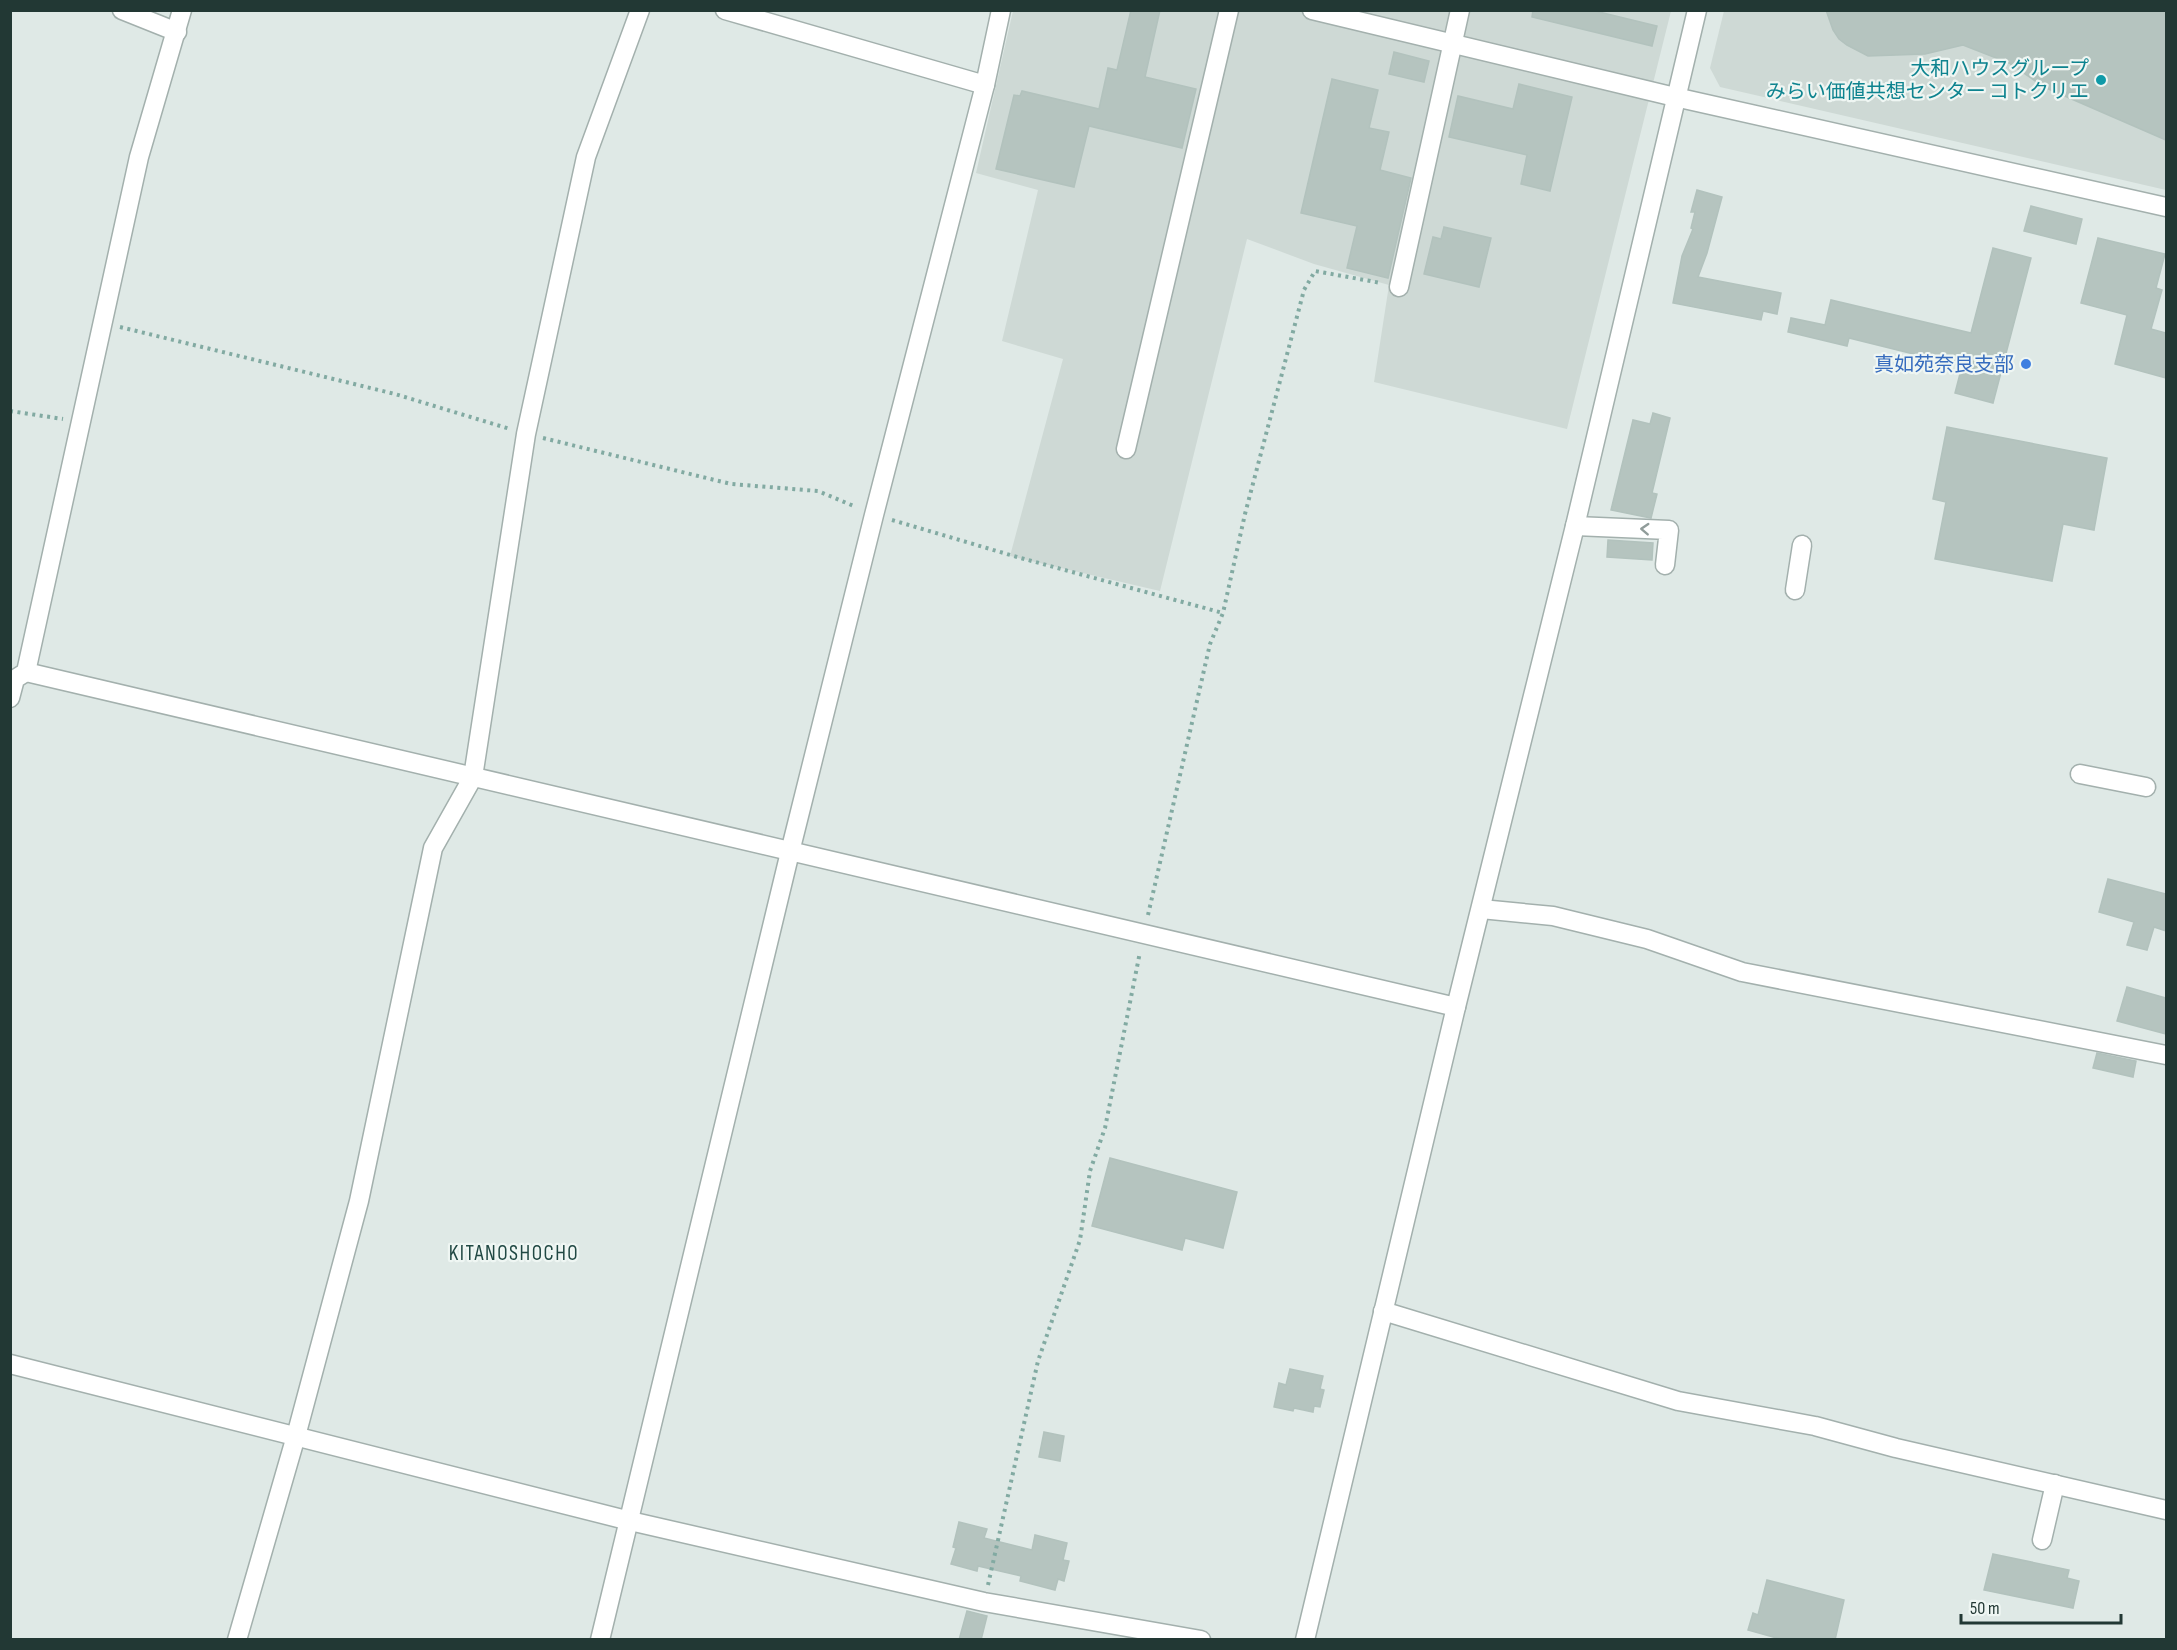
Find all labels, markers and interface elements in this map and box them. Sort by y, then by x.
place label: 大和ハウスグループ みらい価値共想センター コトクリエ [1766,57,2089,104]
marker: 大和ハウスグループ みらい価値共想センター コトクリエ [2094,73,2108,87]
place label: 真如苑奈良支部 [1874,353,2014,377]
marker: 真如苑奈良支部 [2019,357,2033,371]
one-way arrow [1641,523,1650,536]
district label: KITANOSHOCHO [449,1241,579,1266]
scale bar [1961,1587,2122,1625]
text: 50 m [1970,1598,2000,1619]

